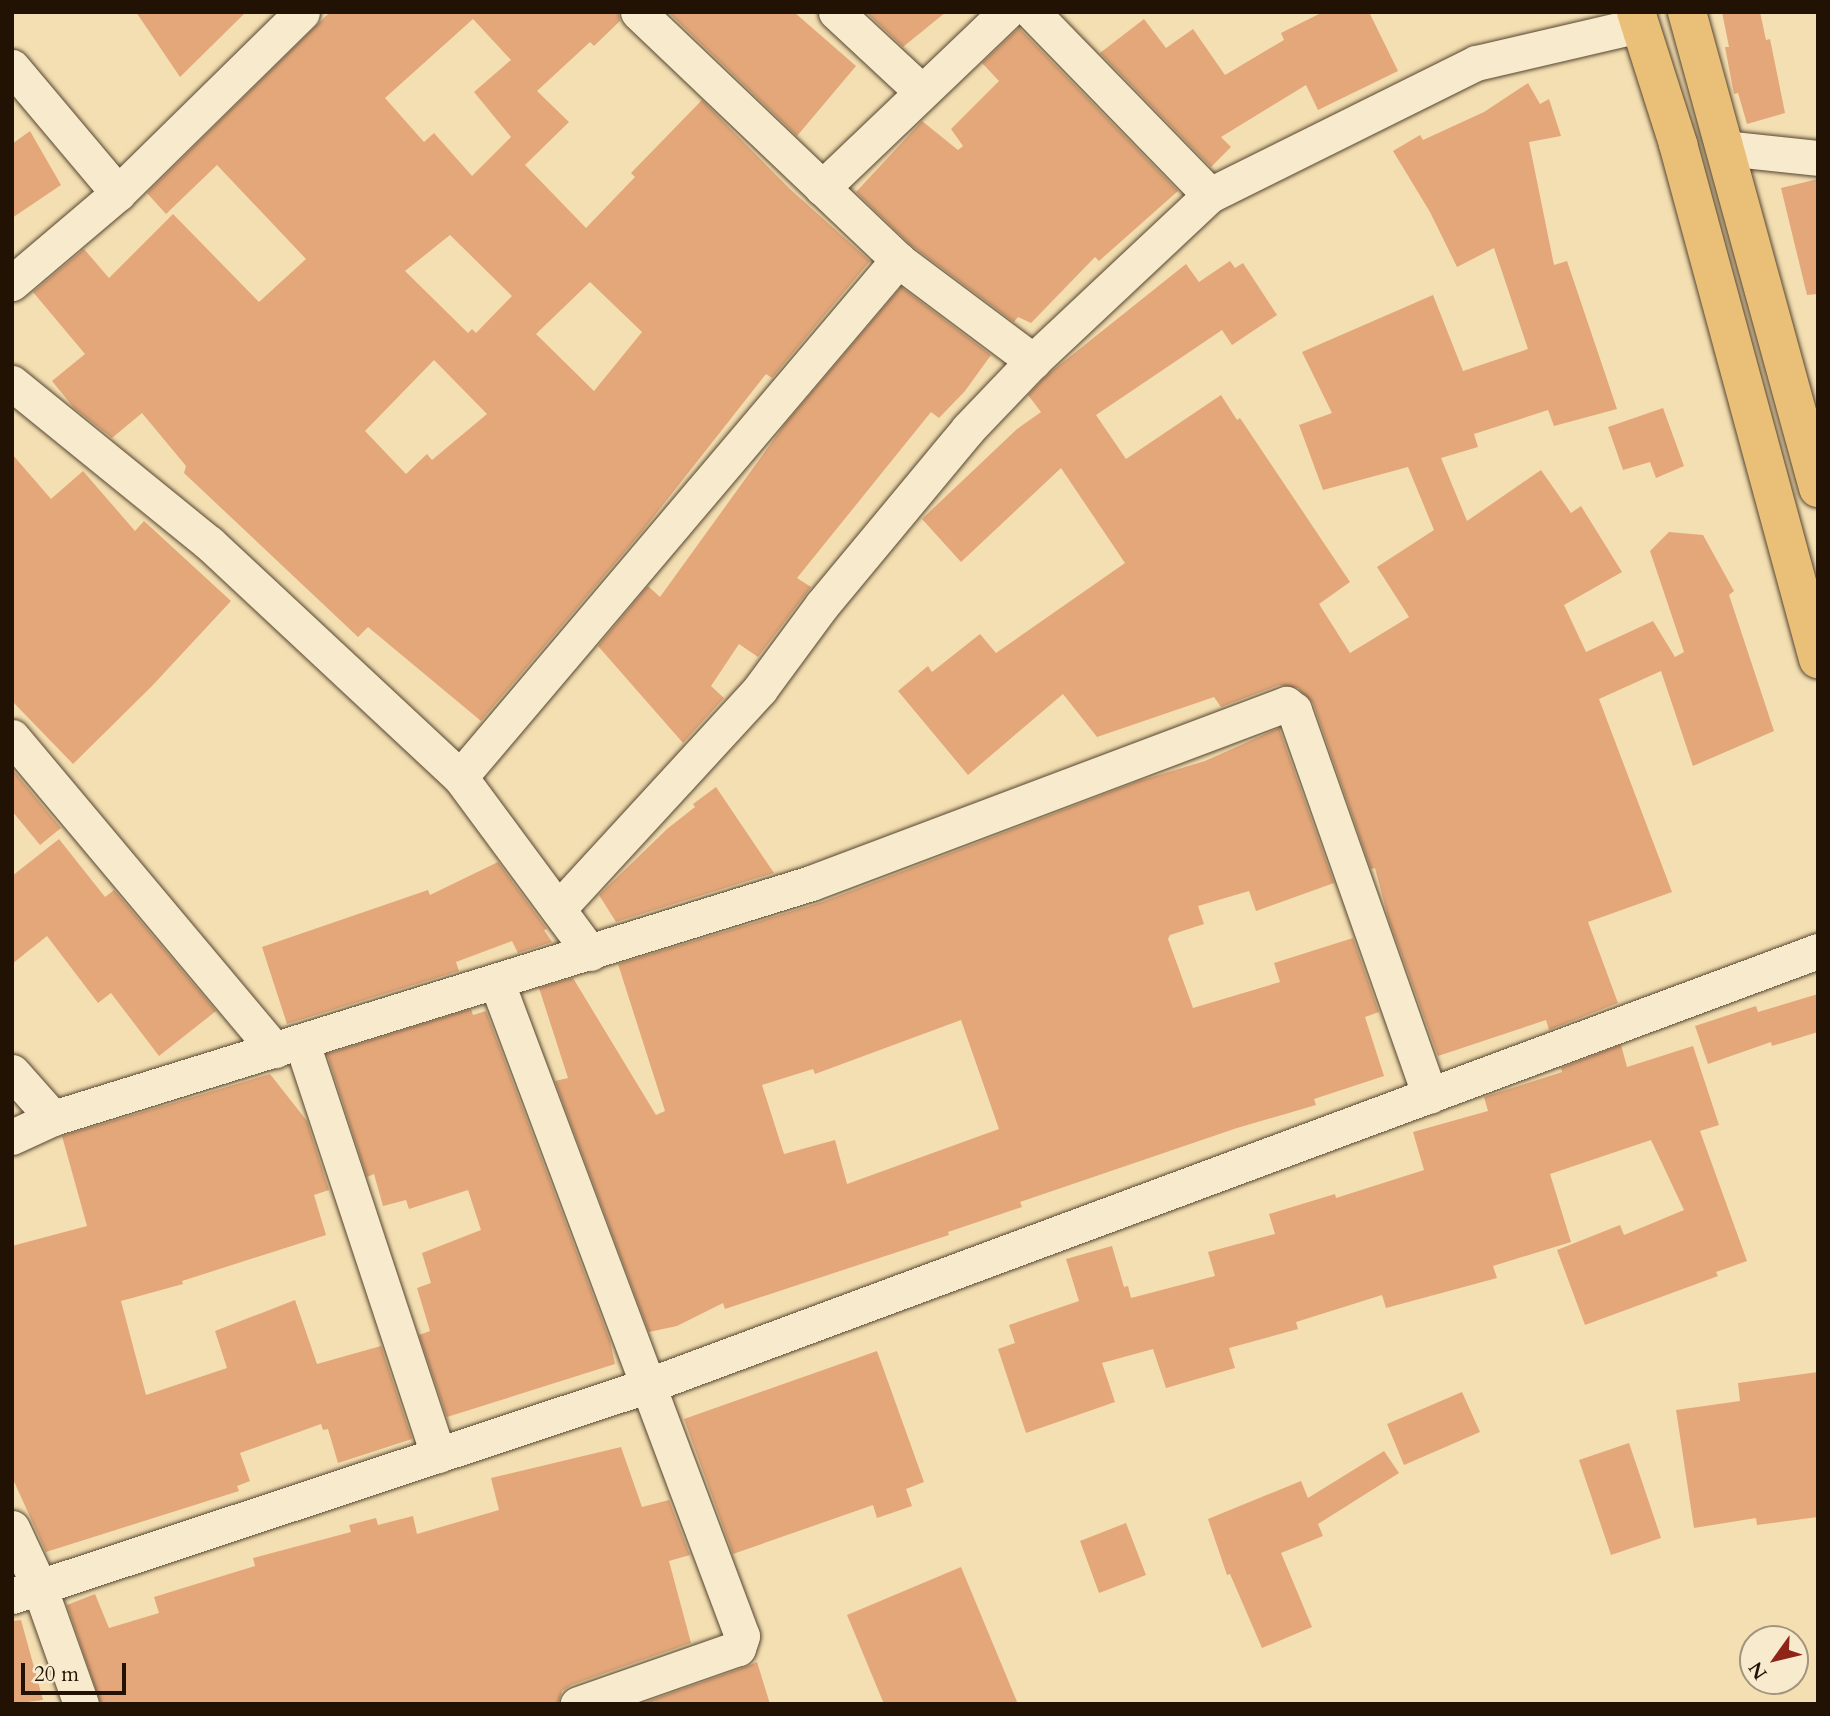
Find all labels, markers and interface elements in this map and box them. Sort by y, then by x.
north arrow [1739,1625,1809,1695]
scale bar [24,1650,130,1694]
text: N [1743,1657,1774,1685]
text: 20 m [34,1660,79,1689]

